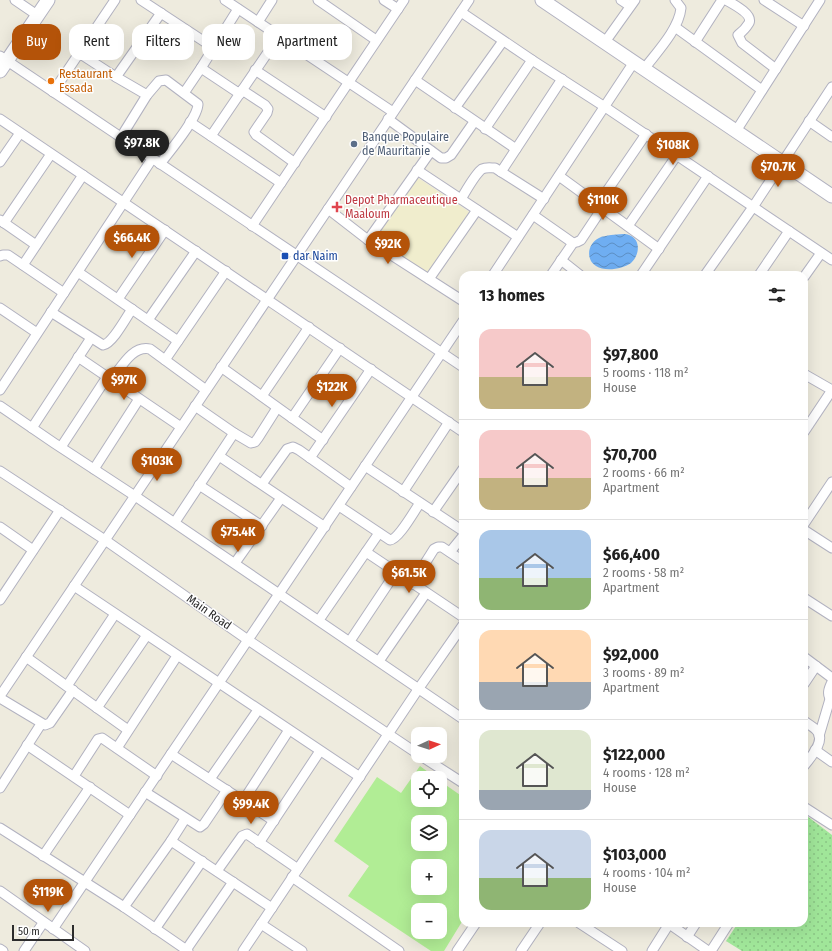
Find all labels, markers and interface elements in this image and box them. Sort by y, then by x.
chip: Buy [12,24,61,60]
chip: Rent [69,24,124,60]
chip: Filters [132,24,194,60]
chip: New [202,24,255,60]
chip: Apartment [263,24,352,60]
place label: Restaurant Essada [59,67,112,95]
marker: Restaurant Essada [46,76,56,86]
pin: $97.8K [109,130,175,164]
place label: Banque Populaire de Mauritanie [362,130,449,158]
pin: $108K [645,132,701,166]
text: $97.8K [124,135,160,150]
text: $108K [656,137,690,152]
marker: Banque Populaire de Mauritanie [349,139,359,149]
pin: $70.7K [745,154,811,188]
text: $70.7K [761,159,795,174]
pin: $110K [575,187,631,221]
text: $110K [587,192,619,207]
place label: Depot Pharmaceutique Maaloum [345,193,458,221]
marker: Depot Pharmaceutique Maaloum [332,202,342,212]
pin: $66.4K [99,225,165,259]
text: $66.4K [114,230,151,245]
pin: $92K [364,231,412,265]
text: $92K [375,236,401,251]
place label: dar Naim [293,249,338,263]
marker: dar Naim [280,251,290,261]
icon: filters [766,284,788,306]
text: 13 homes [479,285,545,306]
text: $97,800 [603,344,658,365]
icon: home [511,345,559,393]
text: 5 rooms · 118 m² [603,365,688,380]
pin: $97K [100,367,148,401]
text: $97K [111,372,137,387]
pin: $122K [304,374,360,408]
text: $122K [316,379,348,394]
text: House [603,380,637,395]
text: $70,700 [603,444,657,465]
icon: home [511,446,559,494]
pin: $103K [129,448,185,482]
text: $103K [141,453,173,468]
text: 2 rooms · 66 m² [603,465,685,480]
text: Apartment [603,480,659,495]
pin: $75.4K [205,519,271,553]
text: $75.4K [221,524,256,539]
text: $66,400 [603,544,660,565]
icon: home [511,546,559,594]
pin: $61.5K [376,560,442,594]
text: $61.5K [391,565,427,580]
text: 2 rooms · 58 m² [603,565,684,580]
text: Apartment [603,580,659,595]
street label: Main Road [184,592,234,632]
text: $92,000 [603,644,659,665]
icon: home [511,646,559,694]
text: 3 rooms · 89 m² [603,665,685,680]
text: Apartment [603,680,659,695]
north arrow [411,727,447,763]
map controls [411,727,447,939]
text: $122,000 [603,744,665,765]
icon: home [511,746,559,794]
text: 4 rooms · 128 m² [603,765,690,780]
button: locate [411,771,447,807]
text: House [603,780,637,795]
pin: $99.4K [218,791,284,825]
text: $99.4K [233,796,269,811]
button: layers [411,815,447,851]
text: $103,000 [603,844,667,865]
icon: home [511,846,559,894]
button: + [411,859,447,895]
text: 4 rooms · 104 m² [603,865,690,880]
pin: $119K [20,879,76,913]
text: House [603,880,637,895]
text: $119K [32,884,64,899]
button: − [411,903,447,939]
scale bar [12,923,74,942]
text: 50 m [18,925,40,938]

